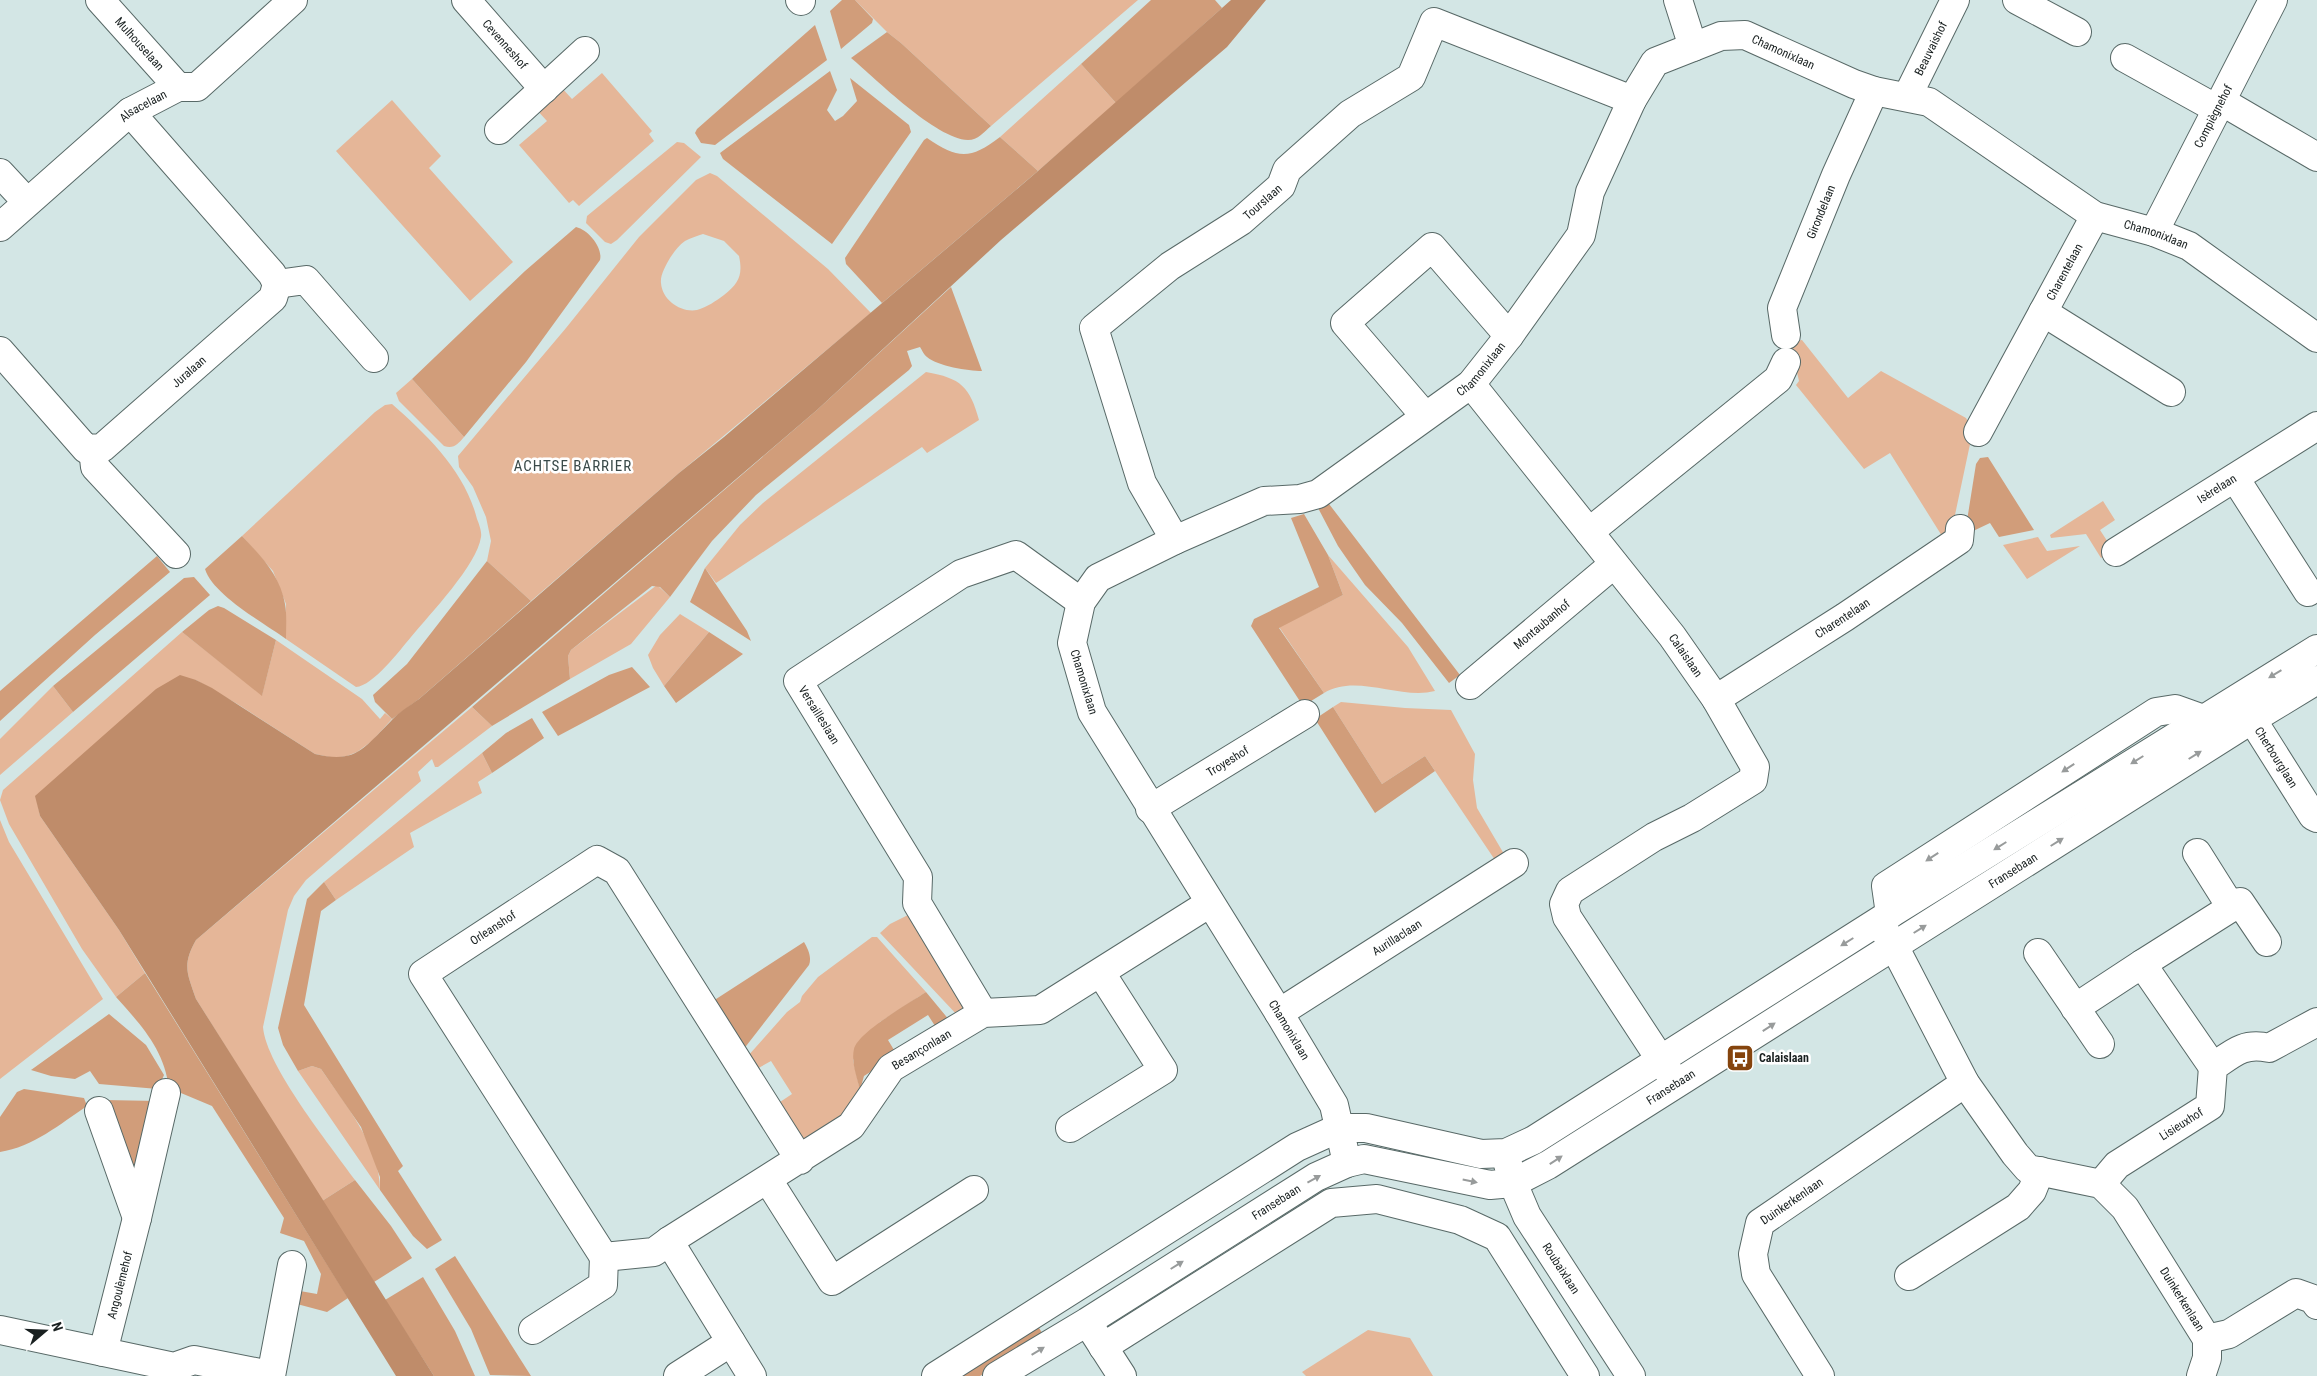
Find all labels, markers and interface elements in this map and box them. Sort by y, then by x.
street label: Mulhouselaan [112,15,167,73]
street label: Cevenneshof [479,17,531,72]
street label: Beauvaishof [1912,19,1950,78]
street label: Chamonixlaan [1750,32,1817,72]
street label: Compiègnehof [2191,82,2235,150]
street label: Alsacelaan [117,87,169,125]
street label: Tourslaan [1240,181,1285,223]
street label: Girondelaan [1804,183,1838,241]
street label: Chamonixlaan [2122,217,2190,252]
street label: Charentelaan [2044,241,2086,303]
street label: Chamonixlaan [1454,339,1508,399]
street label: Juralaan [169,353,209,391]
district label: ACHTSE BARRIER [514,457,632,475]
street label: Isèrelaan [2195,471,2239,506]
street label: Charentelaan [1812,595,1873,641]
street label: Montaubanhof [1511,597,1573,652]
street label: Calaislaan [1666,631,1706,680]
street label: Chamonixlaan [1067,648,1101,716]
one-way arrow [2269,670,2282,679]
street label: Versailleslaan [795,683,843,747]
street label: Cherbourglaan [2252,724,2301,791]
street label: Troyeshof [1204,743,1251,780]
one-way arrow [2188,751,2201,760]
one-way arrow [2131,755,2144,765]
one-way arrow [2061,764,2075,773]
one-way arrow [2051,837,2064,847]
one-way arrow [1993,841,2006,851]
street label: Fransebaan [1986,850,2040,891]
one-way arrow [1925,852,1938,861]
street label: Orleanshof [467,908,519,948]
street label: Aurillaclaan [1370,917,1425,959]
one-way arrow [1914,925,1927,934]
one-way arrow [1840,937,1854,946]
street label: Chamonixlaan [1266,998,1312,1063]
one-way arrow [1762,1022,1776,1031]
street label: Besançonlaan [889,1027,954,1073]
bus stop icon: Calaislaan [1725,1043,1755,1073]
place label: Calaislaan [1759,1051,1809,1065]
street label: Fransebaan [1644,1067,1698,1108]
street label: Lisieuxhof [2157,1105,2206,1143]
one-way arrow [1549,1156,1563,1165]
one-way arrow [1307,1175,1321,1183]
street label: Duinkerkenlaan [1758,1175,1826,1228]
one-way arrow [1463,1177,1479,1185]
street label: Fransebaan [1249,1181,1303,1223]
street label: Roubaixlaan [1539,1240,1583,1297]
street label: Angoulèmehof [105,1250,135,1320]
one-way arrow [1170,1261,1183,1270]
street label: Duinkerkenlaan [2157,1265,2207,1334]
north arrow [20,1306,70,1356]
text: N [48,1320,66,1333]
one-way arrow [1032,1346,1045,1355]

